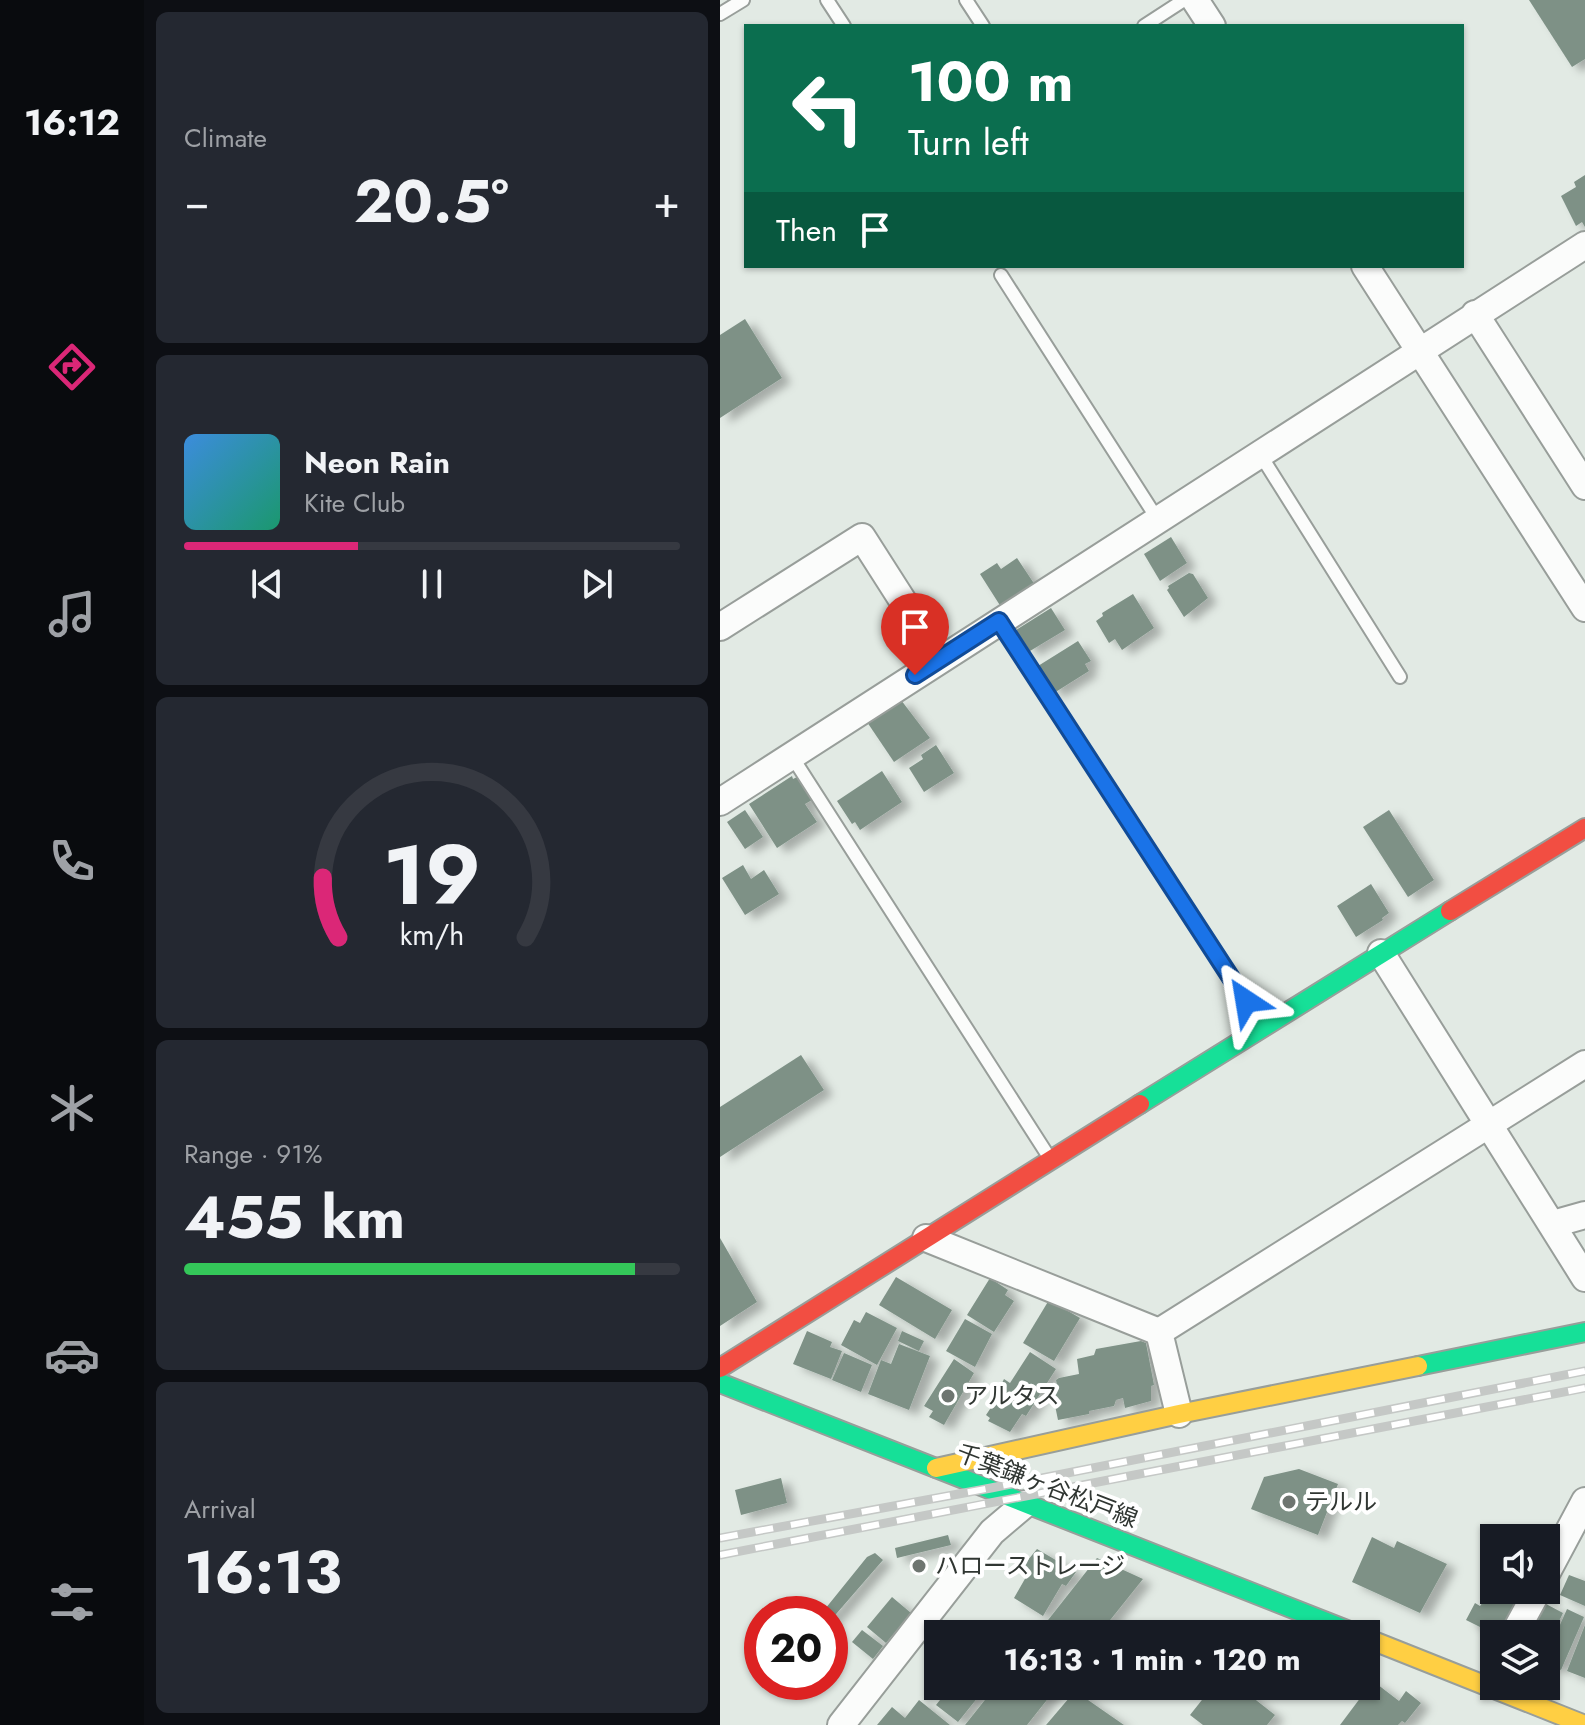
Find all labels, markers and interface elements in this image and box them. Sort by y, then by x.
text: 100 m [908,41,1073,122]
icon: left [776,56,880,160]
text: 16:12 [24,96,120,148]
text: Turn left [908,116,1029,168]
text: Climate [184,119,267,157]
text: 20.5° [354,158,509,245]
text: − [184,170,210,234]
text: + [653,170,680,234]
icon: arrive [853,208,897,252]
text: Then [776,209,837,252]
icon: directions [44,339,100,395]
text: Neon Rain [304,441,450,484]
text: Kite Club [304,484,405,522]
icon: previous [245,562,289,606]
icon: pause [410,562,454,606]
icon: next [575,562,619,606]
icon: music [44,586,100,642]
pin [881,593,949,675]
icon: arrive [893,605,937,649]
text: 19 [383,815,481,935]
icon: phone [44,833,100,889]
text: km/h [400,915,464,957]
position arrow [1204,959,1288,1043]
icon: climate [44,1080,100,1136]
text: Range · 91% [184,1135,323,1173]
text: 455 km [184,1174,405,1261]
icon: car [44,1327,100,1383]
place label: アルタス [964,1378,1060,1413]
marker: アルタス [939,1387,957,1405]
street label: 千葉鎌ヶ谷松戸線 [951,1435,1143,1536]
place label: テルル [1305,1484,1377,1519]
text: Arrival [184,1490,256,1528]
marker: テルル [1280,1493,1298,1511]
map controls [1480,1524,1560,1700]
button: sound [1480,1524,1560,1604]
text: 16:13 [184,1529,342,1616]
place label: ハローストレージ [935,1548,1125,1583]
marker: ハローストレージ [910,1557,928,1575]
icon: filters [44,1574,100,1630]
speed limit sign: 20 [744,1596,848,1700]
button: layers [1480,1620,1560,1700]
text: 16:13 · 1 min · 120 m [1003,1638,1301,1681]

